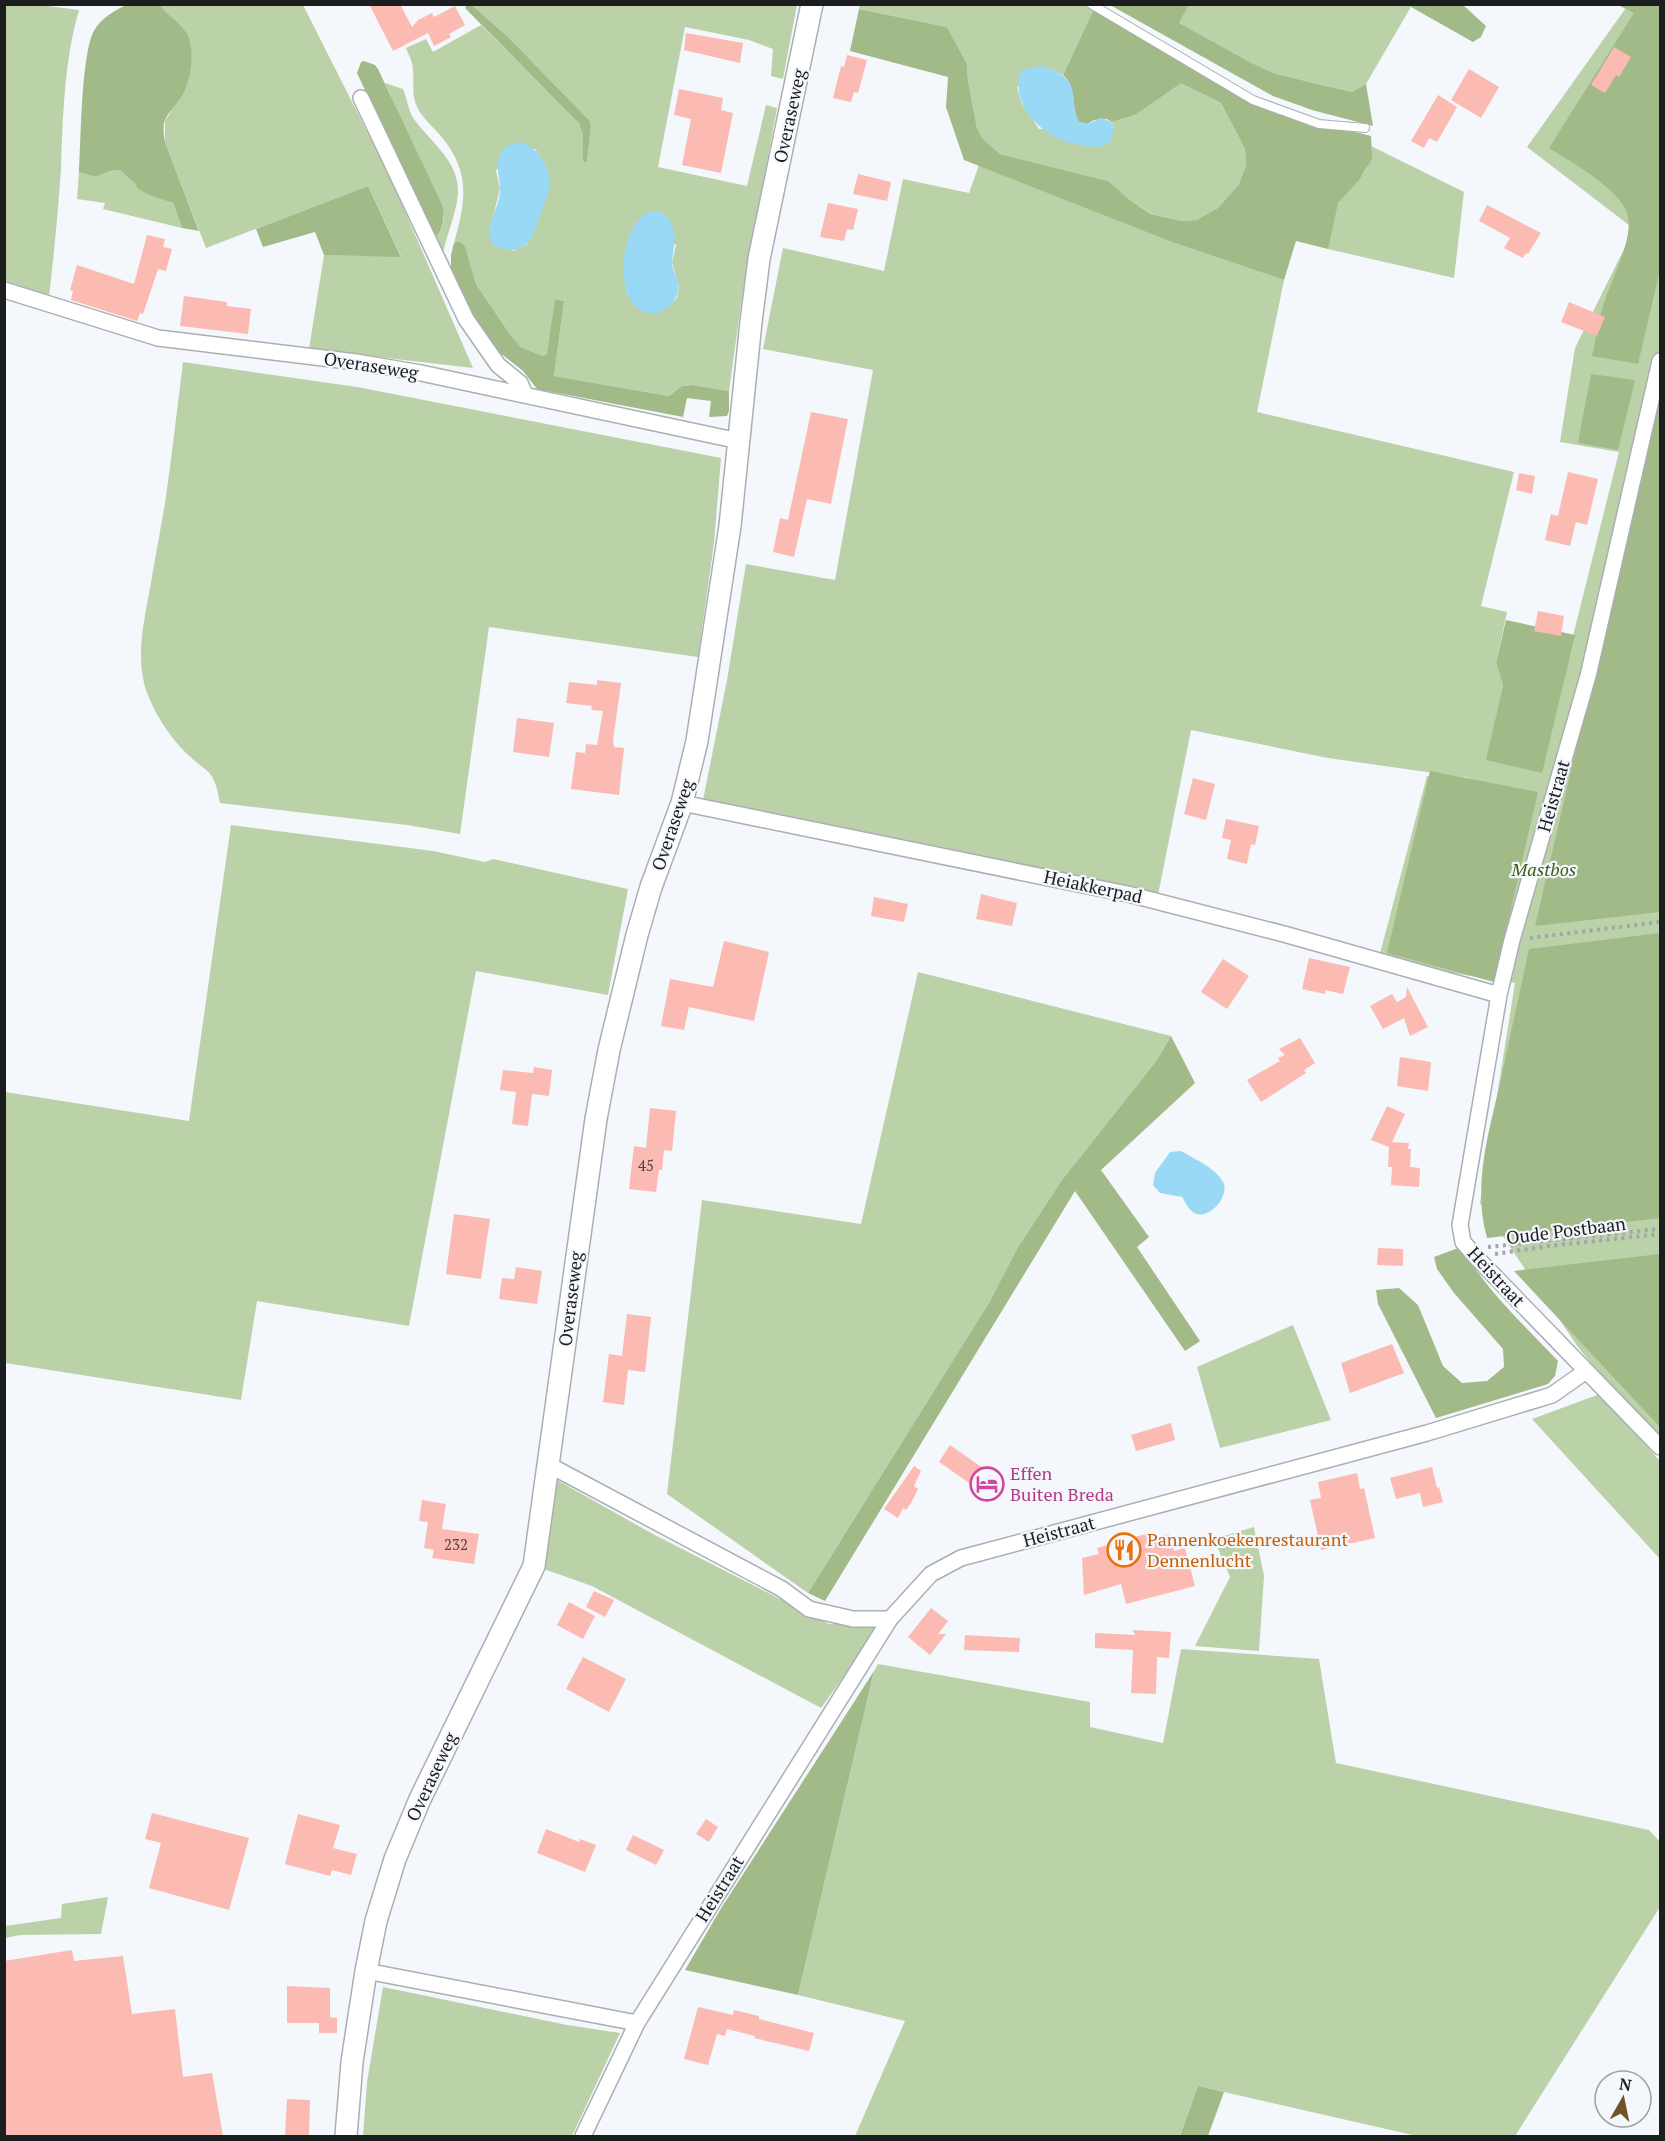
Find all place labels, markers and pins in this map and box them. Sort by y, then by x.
place label: Effen Buiten Breda [1010,1461,1114,1506]
hotel icon: Effen Buiten Breda [969,1466,1005,1502]
place label: Pannenkoekenrestaurant Dennenlucht [1147,1527,1348,1572]
restaurant icon: Pannenkoekenrestaurant Dennenlucht [1106,1532,1142,1568]

